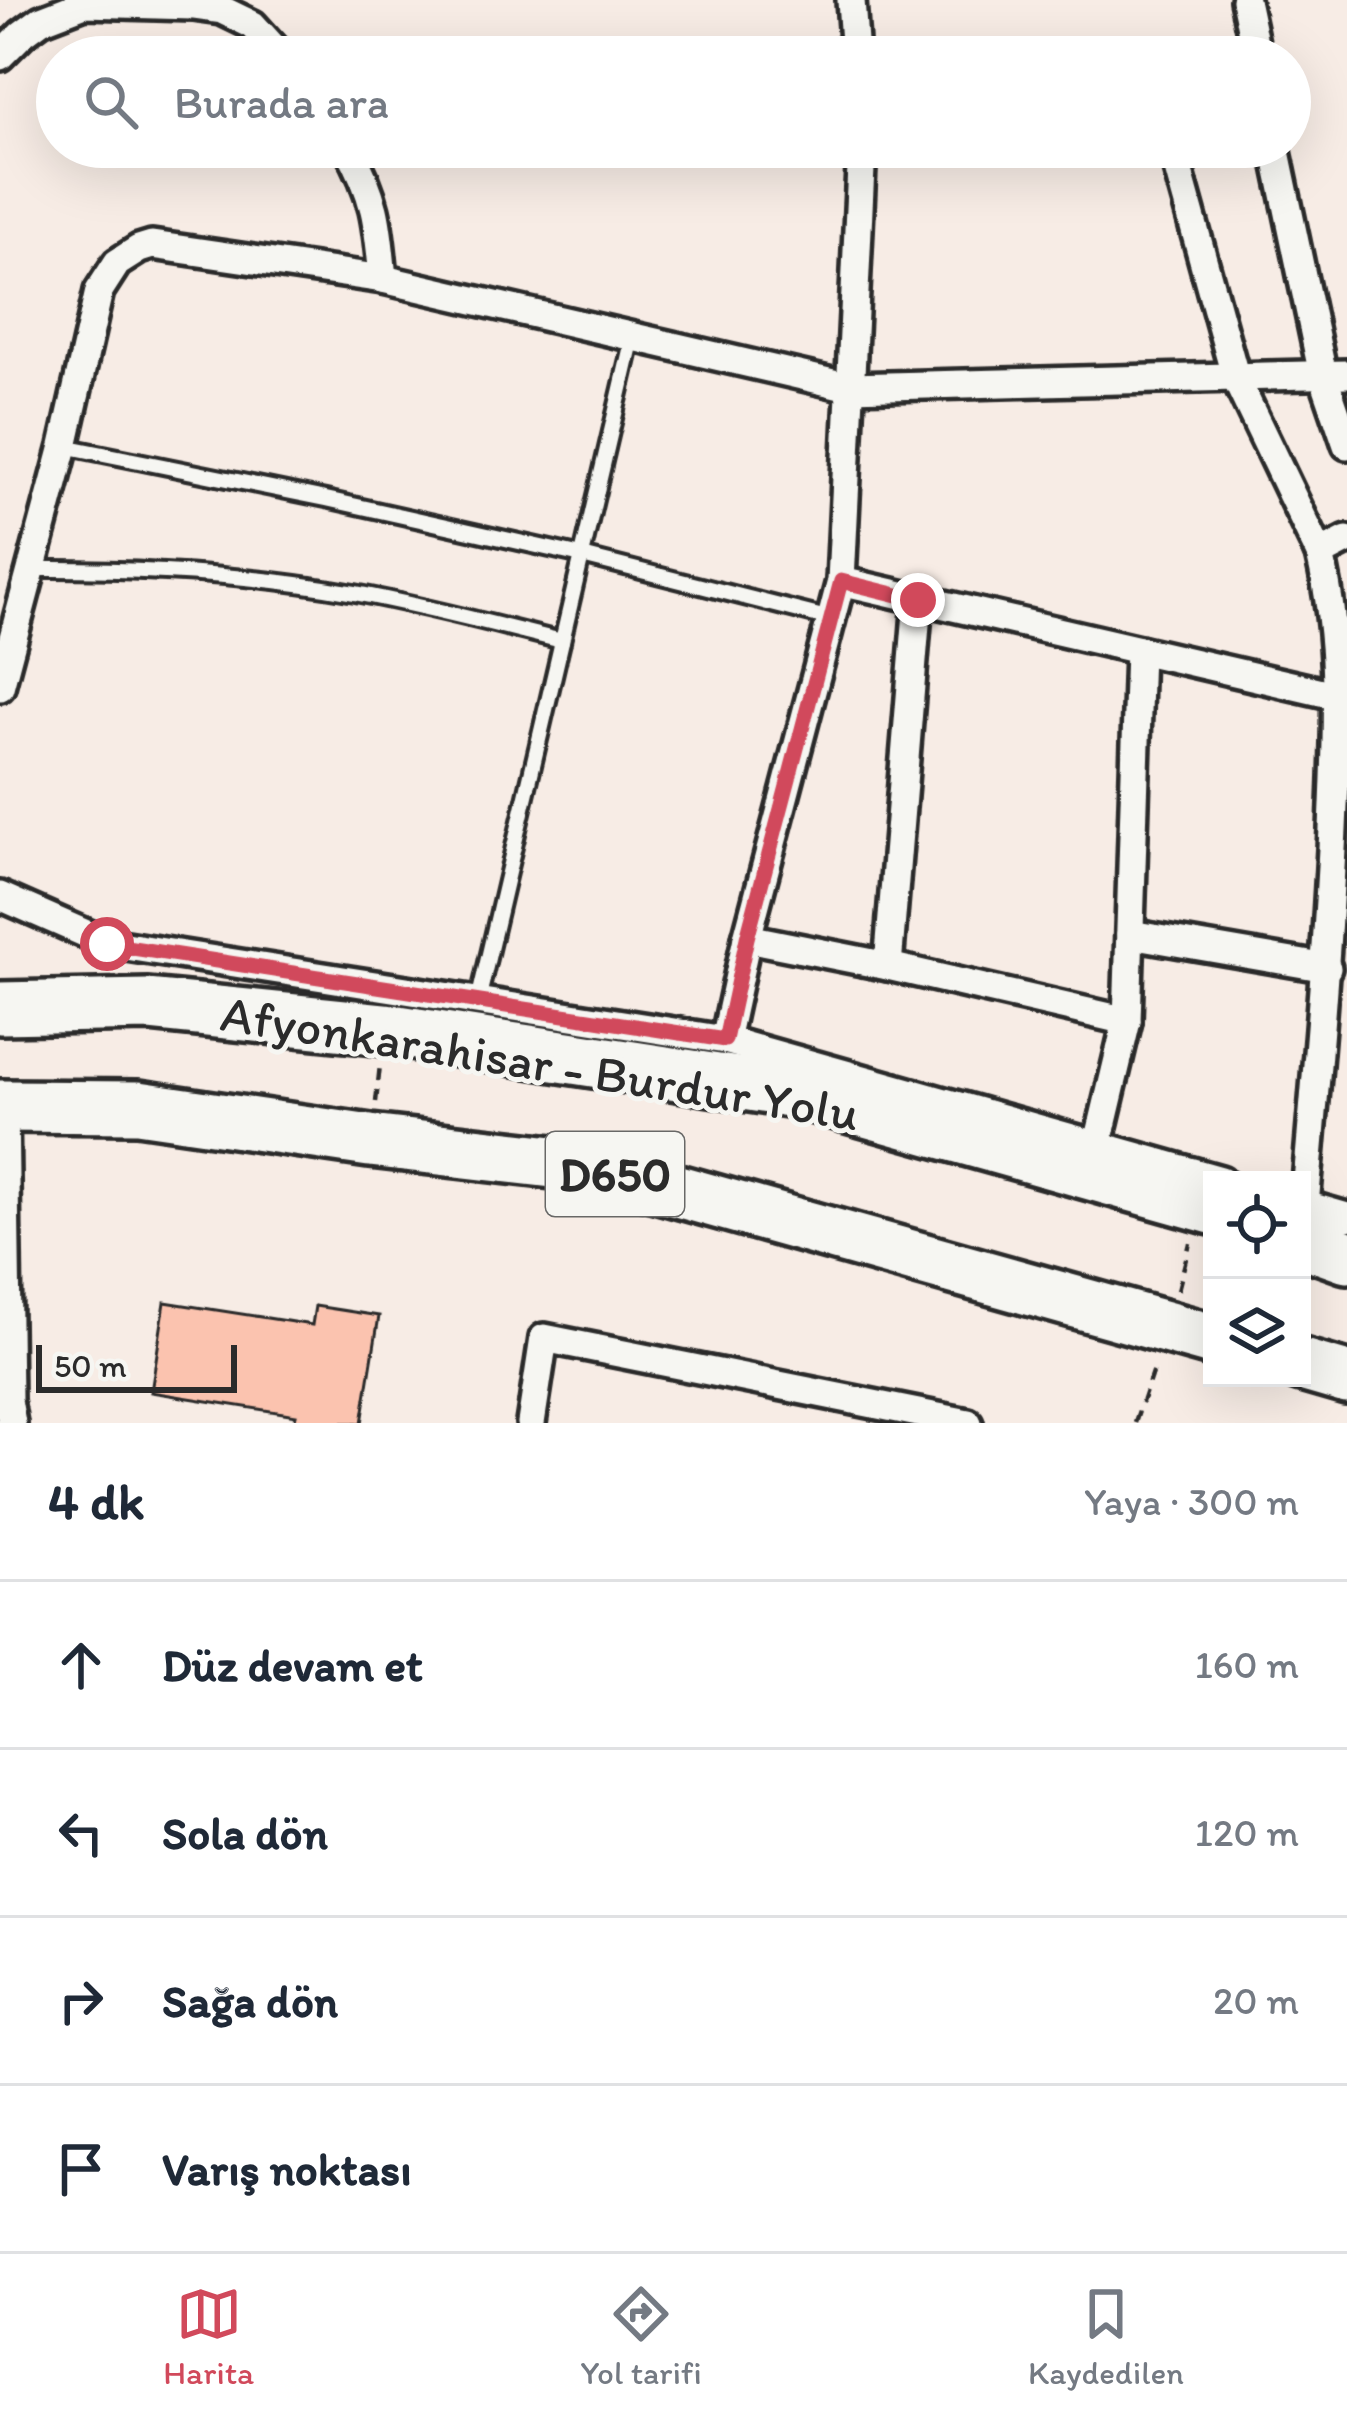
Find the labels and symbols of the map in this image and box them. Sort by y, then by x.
route end [891,573,945,627]
route start [80,917,134,971]
street label: Afyonkarahisar - Burdur Yolu [217,982,863,1144]
road number: D650 [546,1132,684,1216]
scale bar [36,1339,237,1392]

